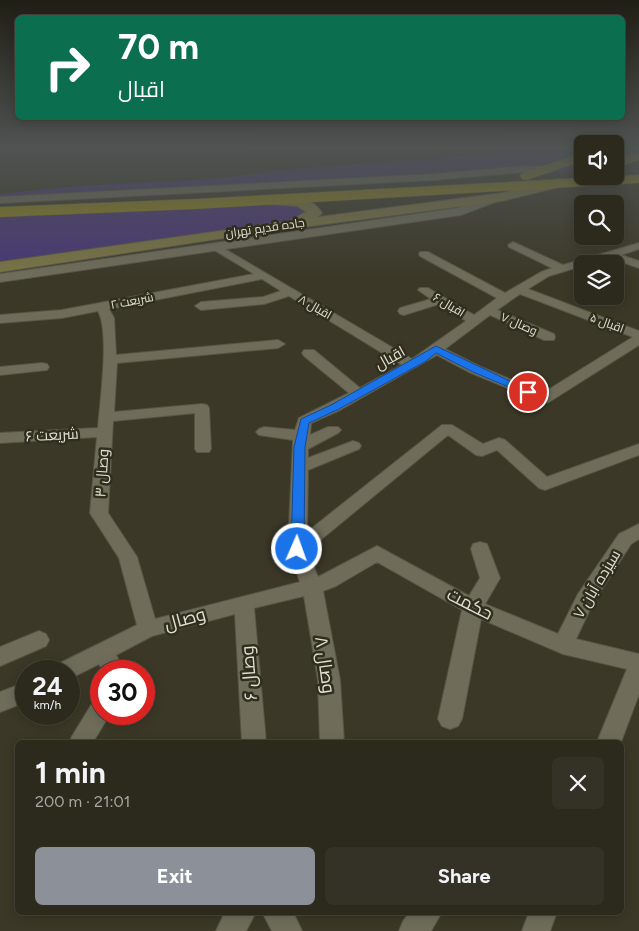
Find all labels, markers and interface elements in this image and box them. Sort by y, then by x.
text: 70 m [118,26,199,68]
icon: right [35,35,100,100]
text: اقبال [118,76,165,103]
map controls [574,135,624,305]
button: sound [574,135,624,185]
button: search [574,195,624,245]
street label: جاده قدیم تهران [225,216,306,241]
button: layers [574,255,624,305]
street label: شریعت ۲ [109,290,155,312]
street label: اقبال ۶ [431,290,467,320]
street label: اقبال ۸ [296,292,334,322]
street label: وصال ۷ [499,310,539,338]
street label: اقبال ۵ [588,310,626,336]
street label: اقبال [372,342,408,374]
pin [507,371,549,413]
icon: arrive [514,378,542,406]
street label: شریعت ۶ [25,425,79,445]
street label: وصال ۳ [91,448,113,498]
position arrow [270,522,322,574]
street label: سیزده آبان ۷ [570,547,625,622]
street label: حکمت [443,583,497,625]
street label: وصال [162,603,208,635]
street label: وصال ۸ [310,635,340,695]
street label: وصال ۶ [236,645,262,701]
speed limit sign: 30 [90,660,155,725]
text: 24 [32,671,63,701]
text: km/h [34,698,61,712]
text: 1 min [35,754,106,791]
button: close [552,757,604,809]
text: 200 m · 21:01 [35,792,130,811]
button: Exit [35,847,315,905]
button: Share [325,847,604,905]

